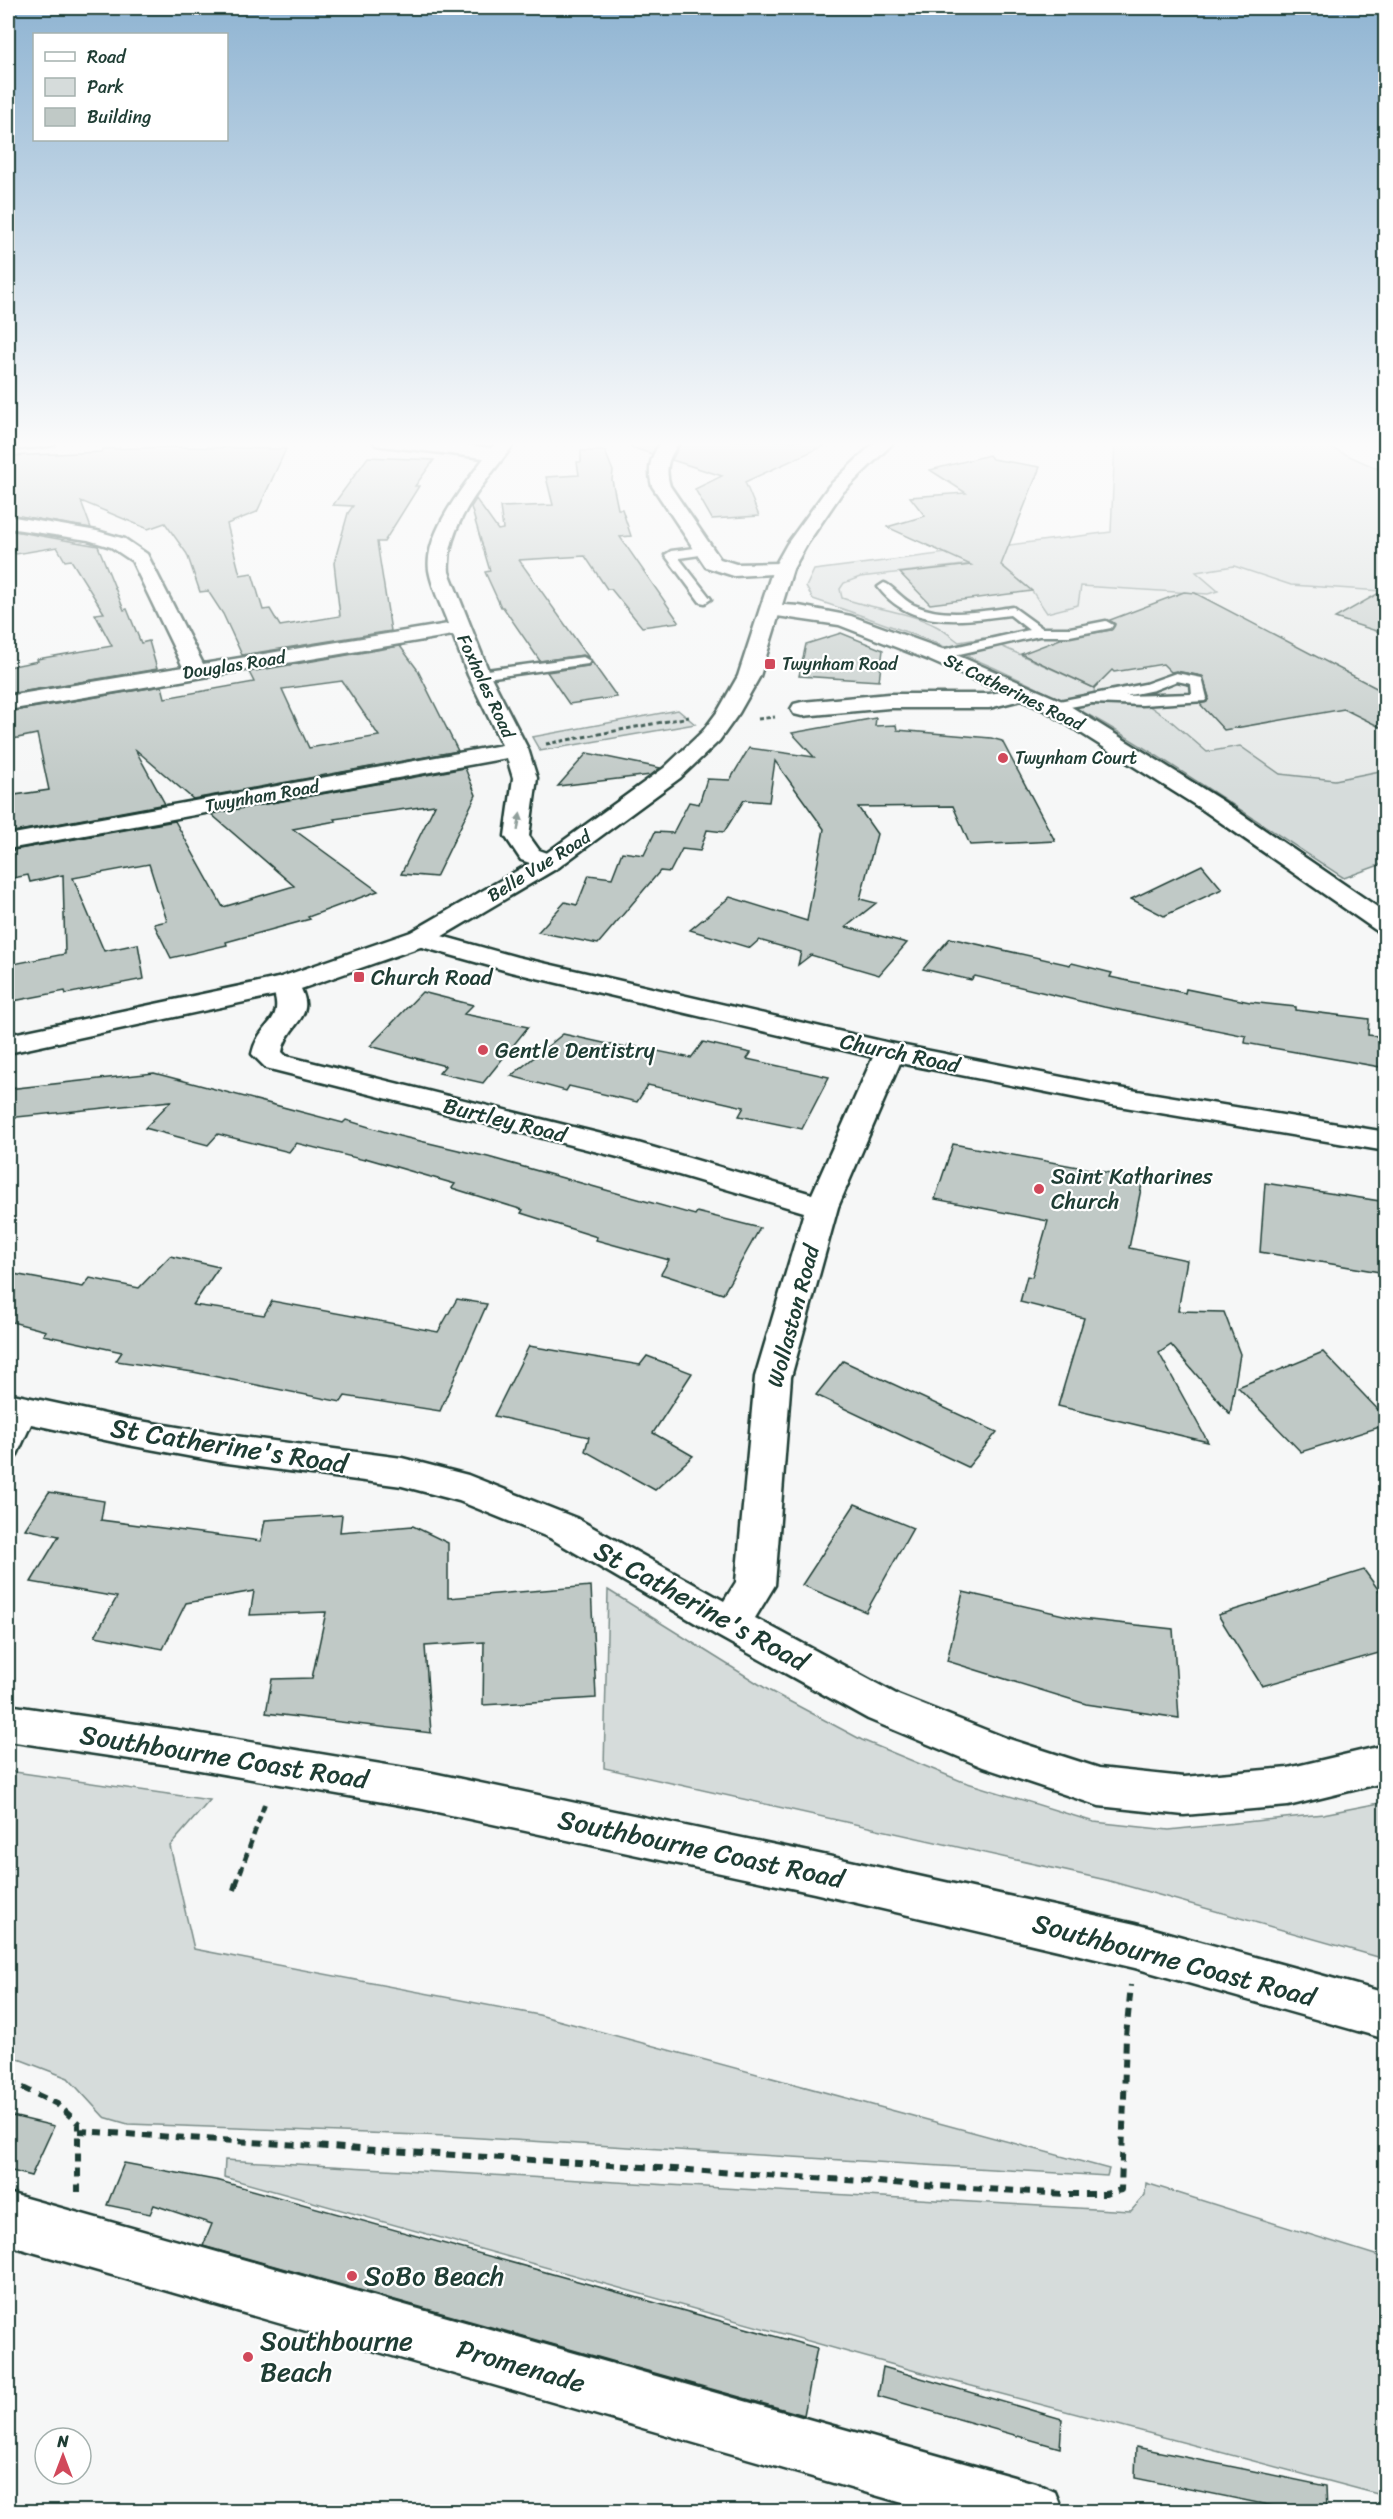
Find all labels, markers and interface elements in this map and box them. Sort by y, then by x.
legend [33,33,228,141]
text: Road [87,41,127,73]
text: Park [87,71,124,103]
text: Building [87,101,151,133]
street label: Foxholes Road [448,628,525,745]
street label: Douglas Road [180,641,289,689]
street label: St Catherines Road [938,644,1091,740]
place label: Twynham Road [782,648,899,680]
marker: Twynham Road [763,657,777,671]
place label: Twynham Court [1015,742,1137,774]
marker: Twynham Court [996,751,1010,765]
street label: Twynham Road [202,770,323,822]
one-way arrow [515,812,524,831]
street label: Belle Vue Road [481,821,599,911]
place label: Church Road [371,958,494,997]
marker: Church Road [352,970,366,984]
street label: Church Road [837,1021,965,1085]
place label: Gentle Dentistry [495,1031,656,1070]
marker: Gentle Dentistry [476,1043,490,1057]
street label: Burtley Road [439,1086,572,1154]
place label: Saint Katharines Church [1051,1157,1214,1221]
marker: Saint Katharines Church [1032,1182,1046,1196]
street label: Wollaston Road [755,1239,831,1392]
street label: St Catherine's Road [107,1404,353,1489]
street label: St Catherine's Road [585,1527,819,1686]
street label: Southbourne Coast Road [76,1711,373,1804]
street label: Southbourne Coast Road [553,1795,850,1903]
street label: Southbourne Coast Road [1027,1899,1323,2021]
place label: SoBo Beach [364,2252,504,2300]
marker: SoBo Beach [345,2269,359,2283]
place label: Southbourne Beach [260,2317,413,2396]
street label: Promenade [451,2325,591,2407]
marker: Southbourne Beach [241,2350,255,2364]
north arrow [33,2426,93,2486]
text: N [56,2427,69,2456]

